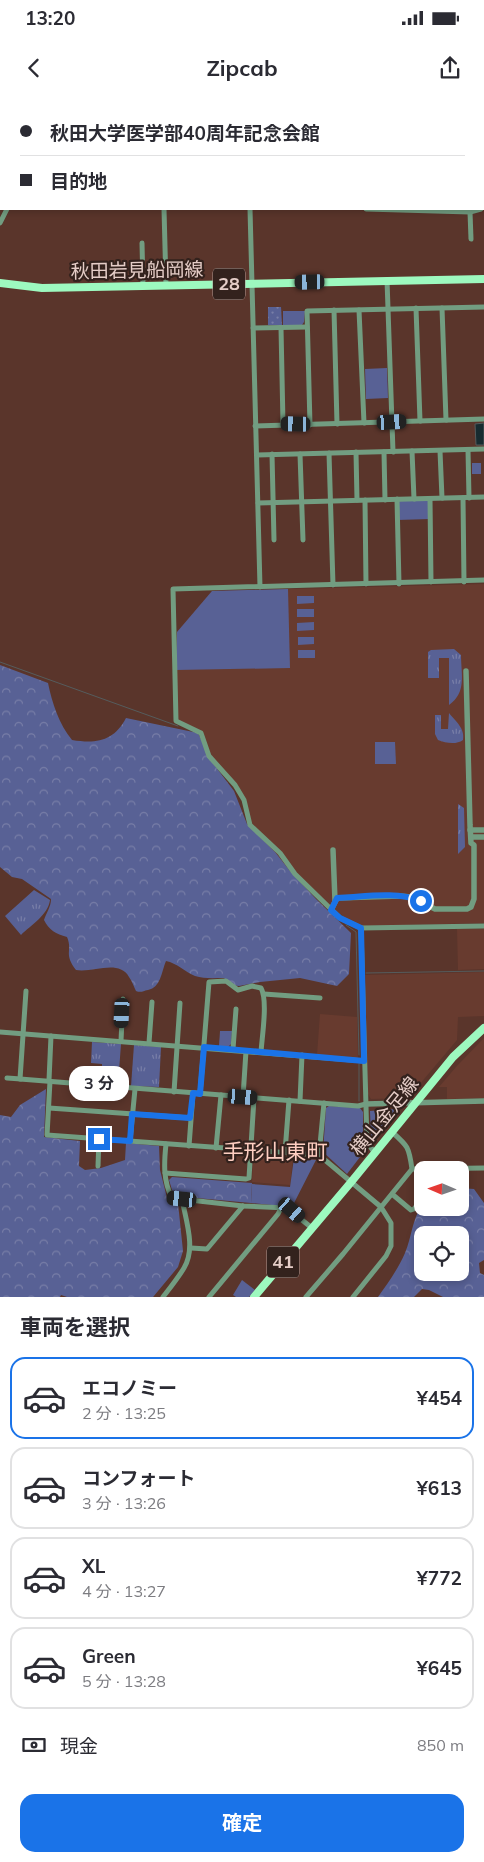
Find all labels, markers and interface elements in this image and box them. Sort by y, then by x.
text: 13:20 [25,6,75,30]
icon: back [20,54,48,82]
text: Zipcab [206,54,278,82]
icon: share [436,54,464,82]
text: 秋田大学医学部40周年記念会館 [50,121,320,145]
text: 目的地 [50,169,107,193]
street label: 秋田岩見船岡線 [70,257,204,283]
road number: 28 [213,268,245,300]
car [294,274,325,290]
car [376,414,407,430]
car [280,416,311,432]
route start [410,890,432,912]
car [113,998,130,1028]
callout: 3 分 [69,1066,129,1102]
street label: 横山金足線 [345,1072,423,1160]
text: 3 分 [84,1073,114,1093]
car [227,1088,258,1106]
route end [88,1128,110,1150]
district label: 手形山東町 [223,1138,328,1164]
north arrow [414,1161,469,1216]
map controls [414,1161,469,1281]
car [166,1190,197,1208]
car [275,1194,308,1226]
button: locate [414,1226,469,1281]
road number: 41 [267,1246,299,1278]
text: 車両を選択 [20,1313,130,1341]
icon: car [22,1376,67,1421]
text: エコノミー [82,1376,177,1400]
text: ¥454 [416,1386,462,1410]
text: 2 分 · 13:25 [82,1403,166,1423]
icon: car [22,1466,67,1511]
text: コンフォート [82,1466,195,1490]
text: ¥613 [416,1476,462,1500]
text: 3 分 · 13:26 [82,1493,166,1513]
text: XL [82,1554,105,1578]
icon: car [22,1556,67,1601]
text: ¥772 [416,1566,462,1590]
text: 4 分 · 13:27 [82,1581,166,1601]
text: Green [82,1644,136,1668]
icon: car [22,1646,67,1691]
text: ¥645 [416,1656,462,1680]
text: 5 分 · 13:28 [82,1671,166,1691]
icon: cash [20,1731,48,1759]
text: 現金 [60,1734,98,1758]
text: 850 m [417,1735,464,1755]
button: 確定 [20,1794,464,1852]

